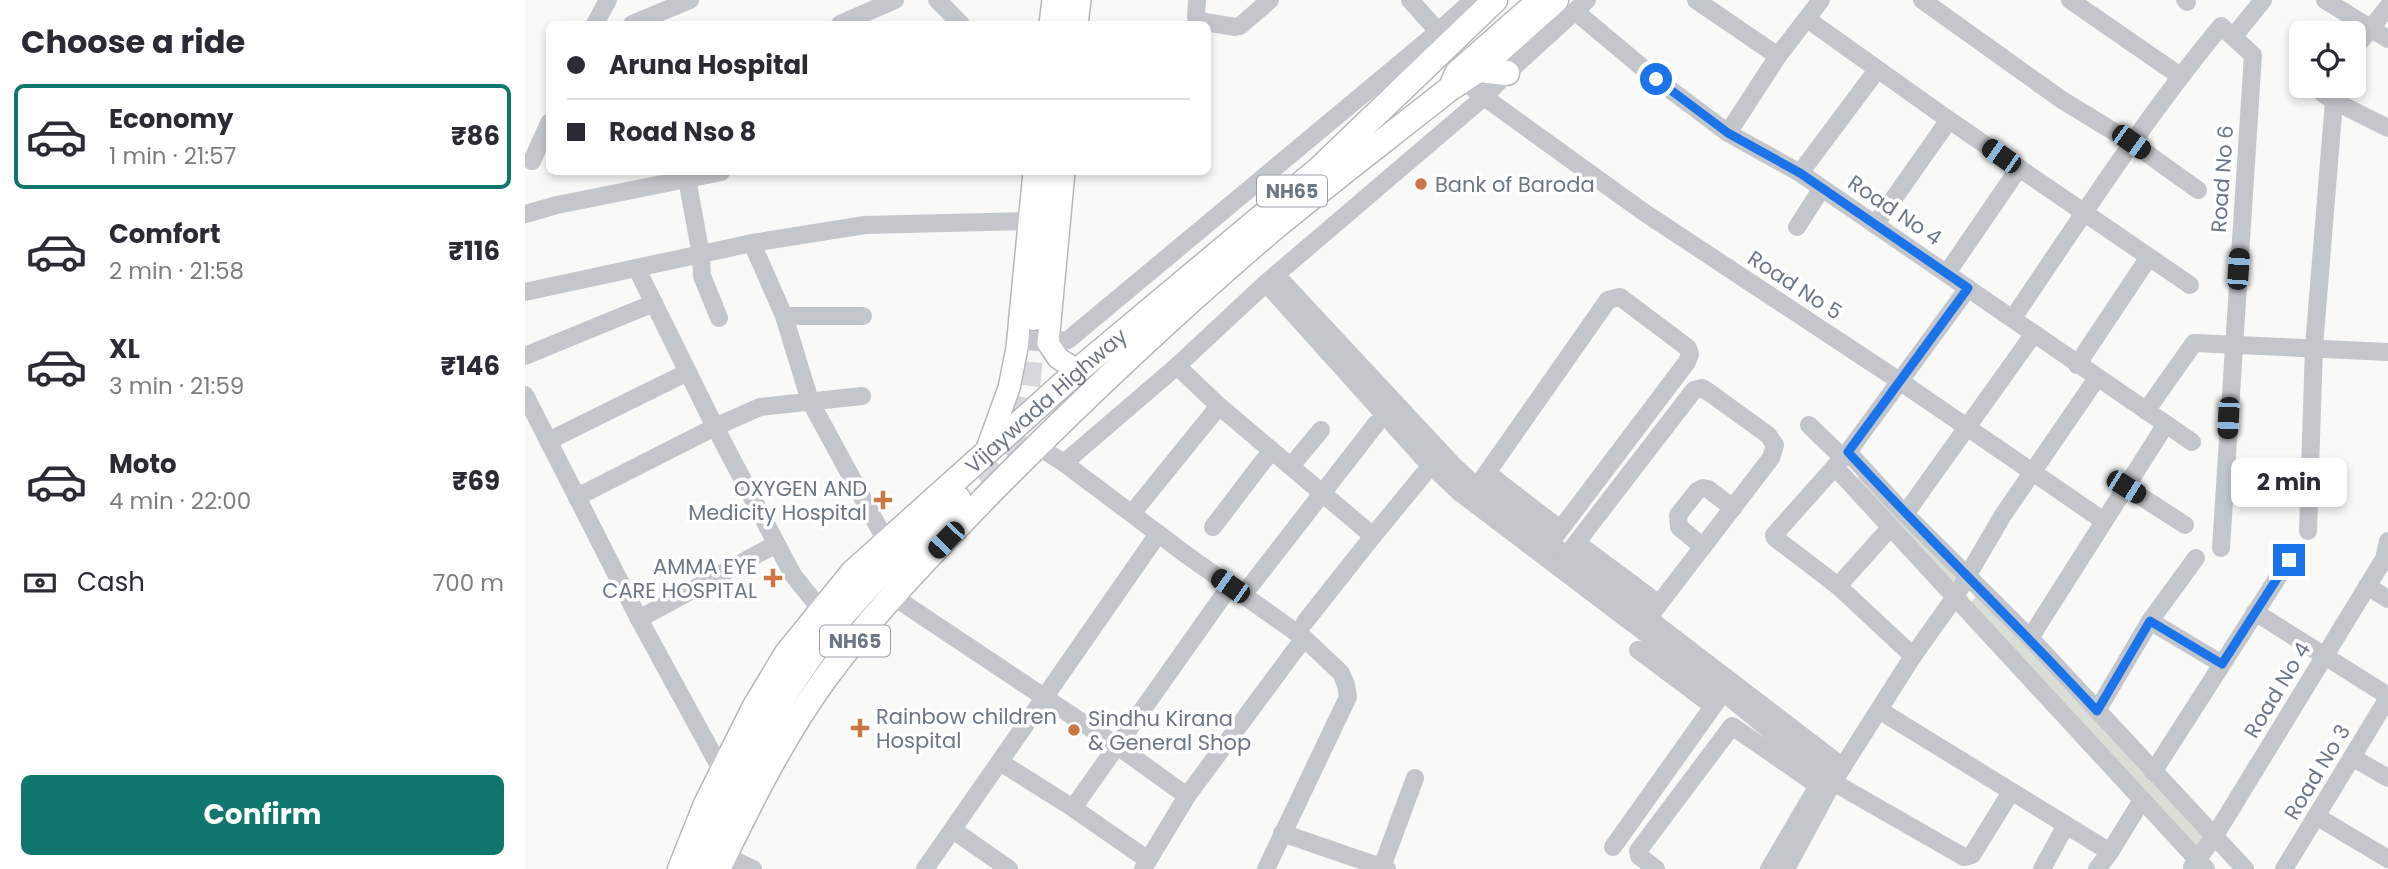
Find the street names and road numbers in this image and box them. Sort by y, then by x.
street label: Road No 6 [2204,124,2240,234]
street label: Road No 4 [1842,168,1948,252]
road number: NH65 [1257,176,1327,206]
street label: Road No 5 [1742,244,1848,326]
street label: Vijaywada Highway [959,321,1133,480]
road number: NH65 [820,626,890,656]
street label: Road No 4 [2237,637,2317,743]
street label: Road No 3 [2277,719,2357,825]

